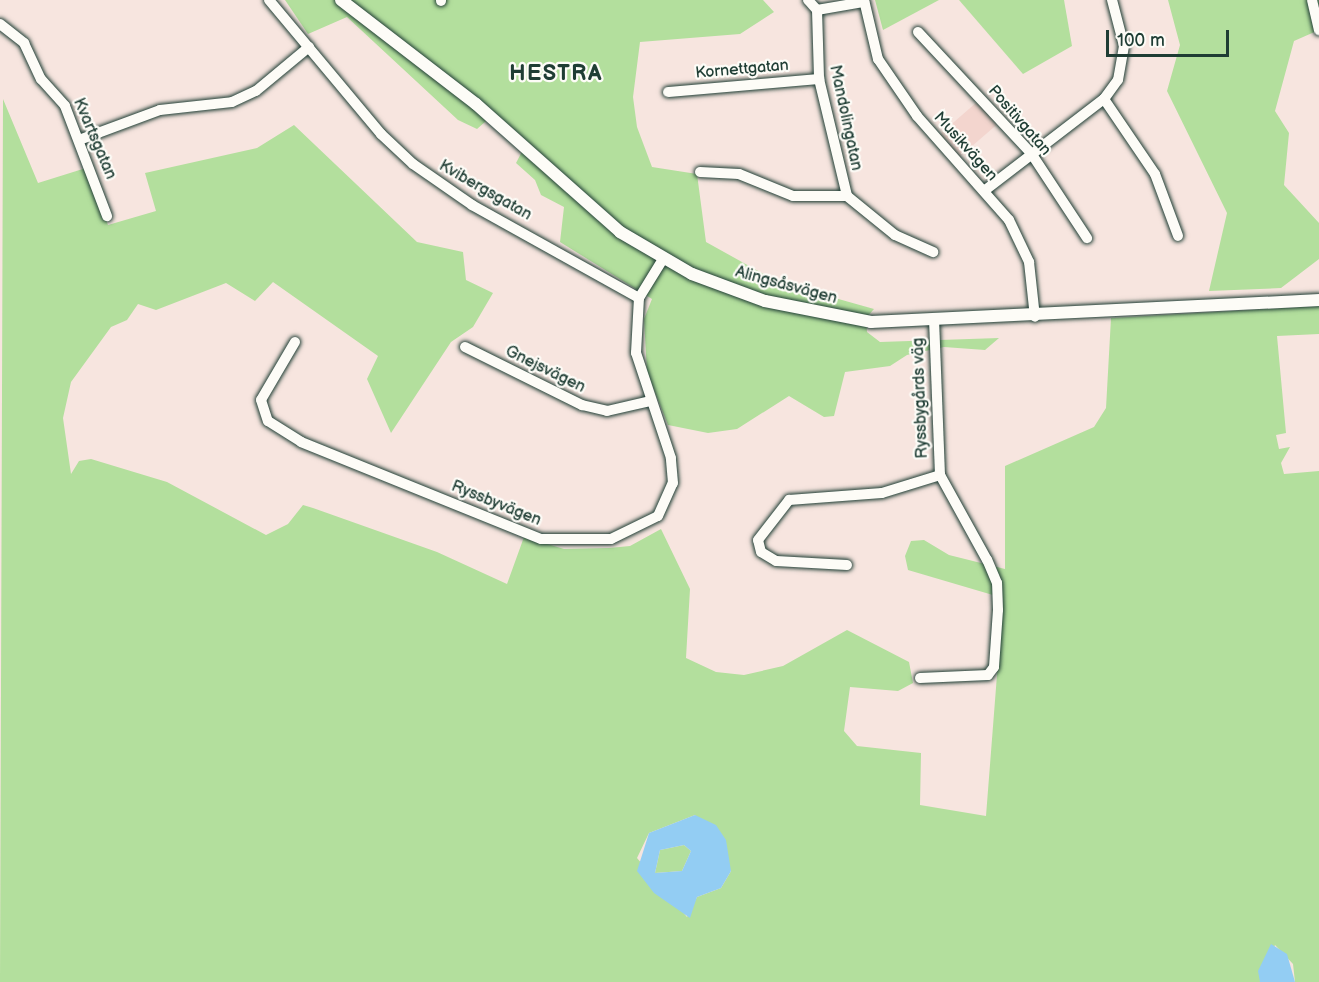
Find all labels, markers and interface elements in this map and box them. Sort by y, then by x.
scale bar [1109,18,1232,56]
text: 100 m [1117,30,1165,51]
street label: Kornettgatan [694,56,790,84]
district label: HESTRA [509,61,603,87]
street label: Mandolingatan [824,64,866,172]
street label: Positivgatan [983,82,1055,160]
street label: Kvartsgatan [68,96,120,182]
street label: Musikvägen [929,108,1001,186]
street label: Kvibergsgatan [435,157,535,225]
street label: Alingsåsvägen [733,263,839,309]
street label: Ryssbygårds väg [909,337,933,459]
street label: Gnejsvägen [502,342,588,398]
street label: Ryssbyvägen [448,477,544,531]

